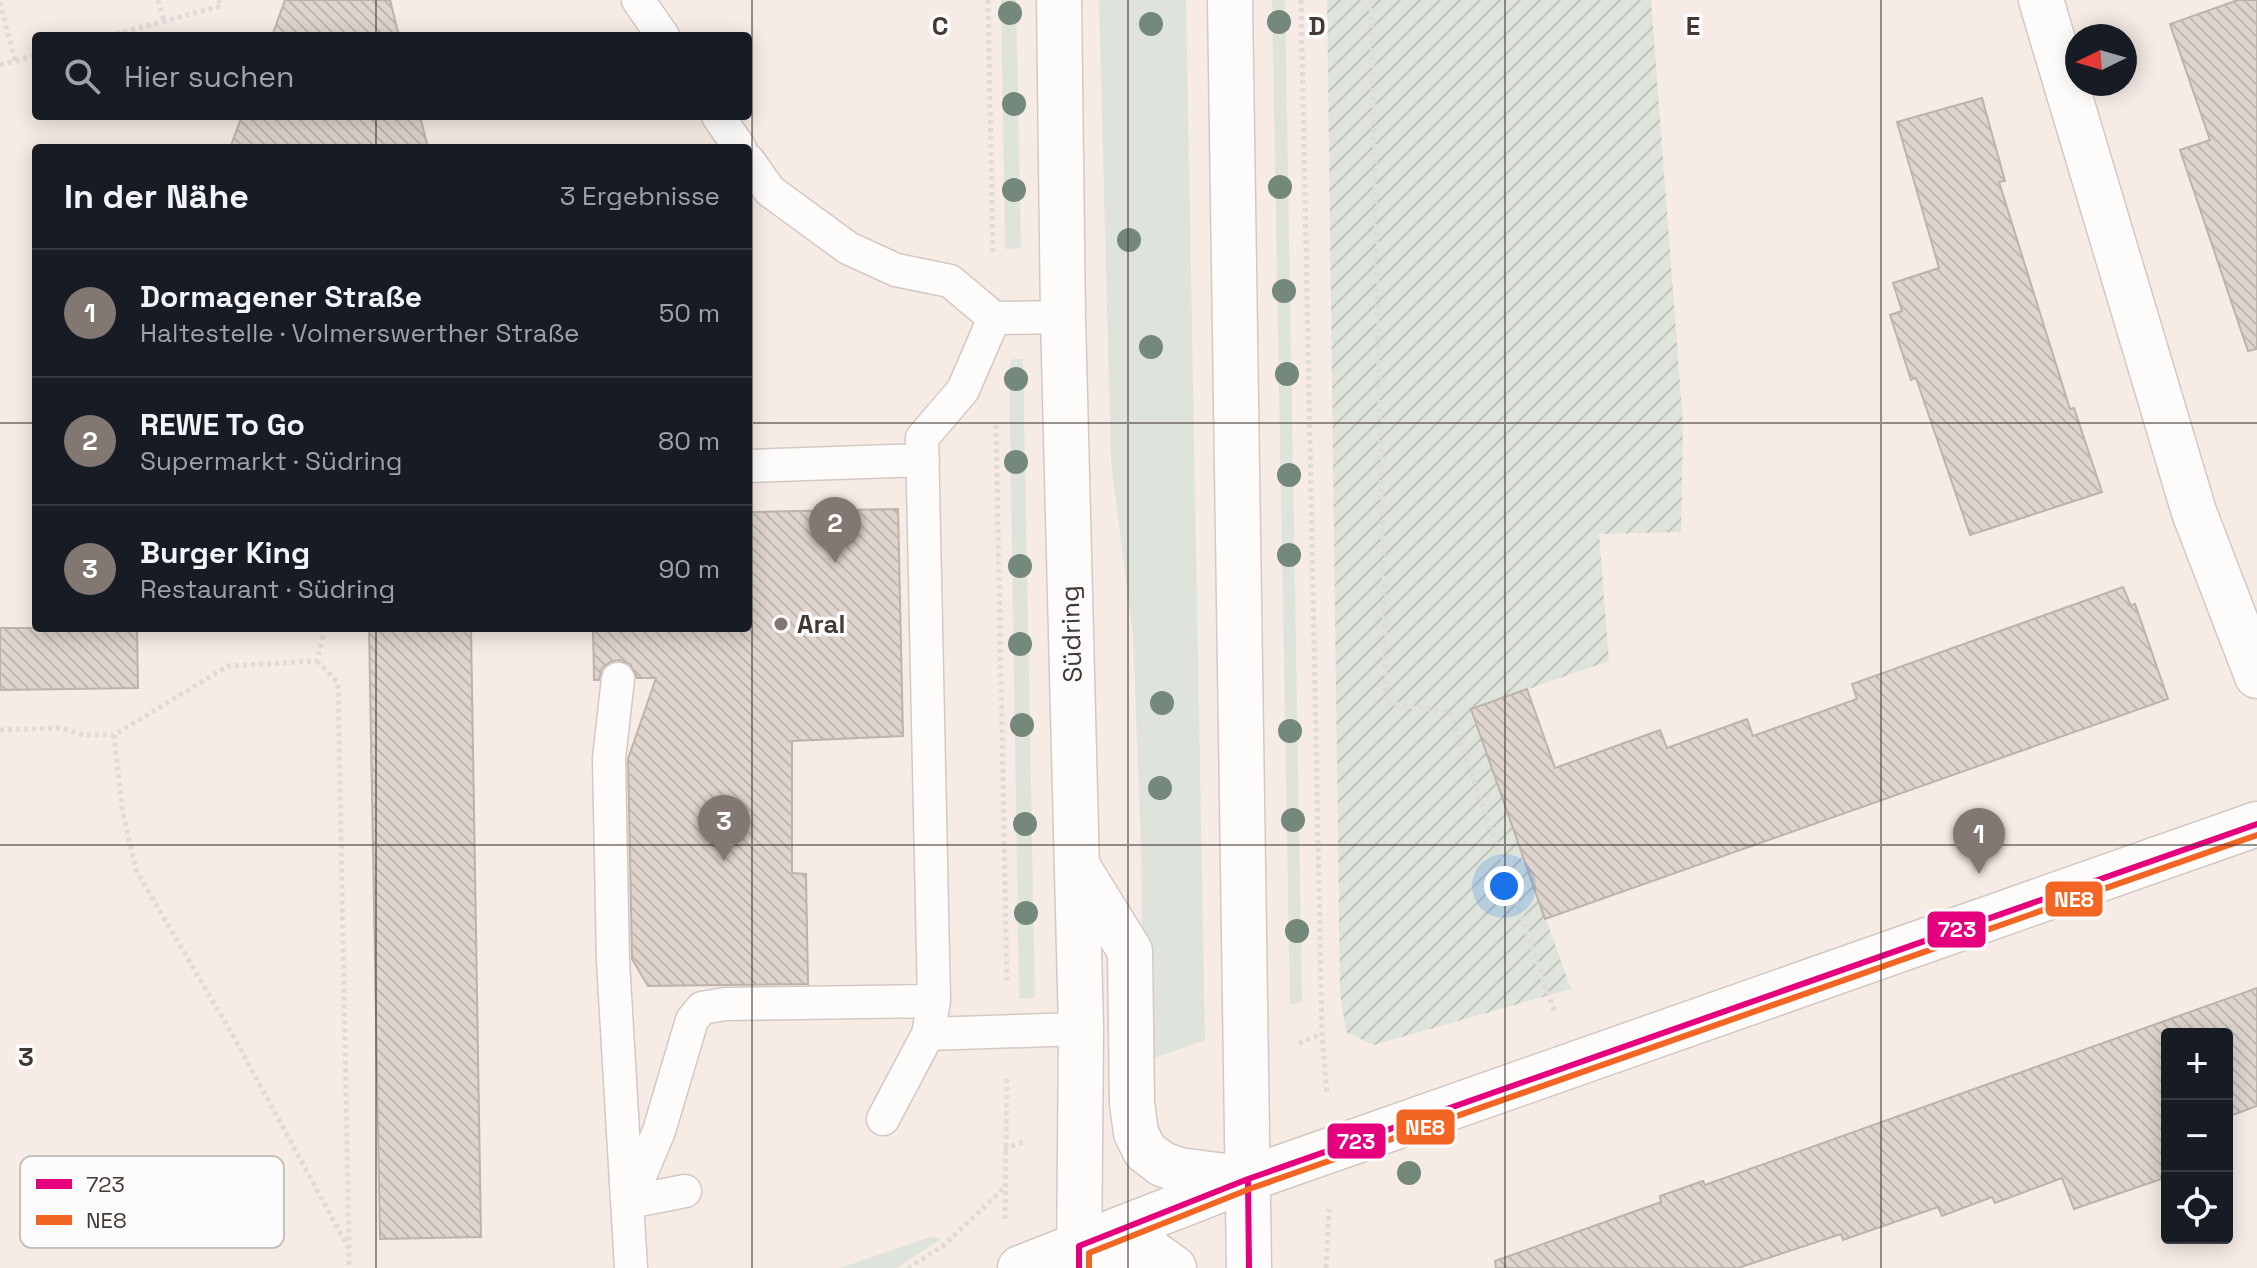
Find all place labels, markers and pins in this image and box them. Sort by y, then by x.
pin: 2 [809,497,861,563]
place label: Aral [797,607,845,641]
marker: Aral [772,615,790,633]
pin: 3 [698,795,750,861]
pin: 1 [1953,808,2005,874]

